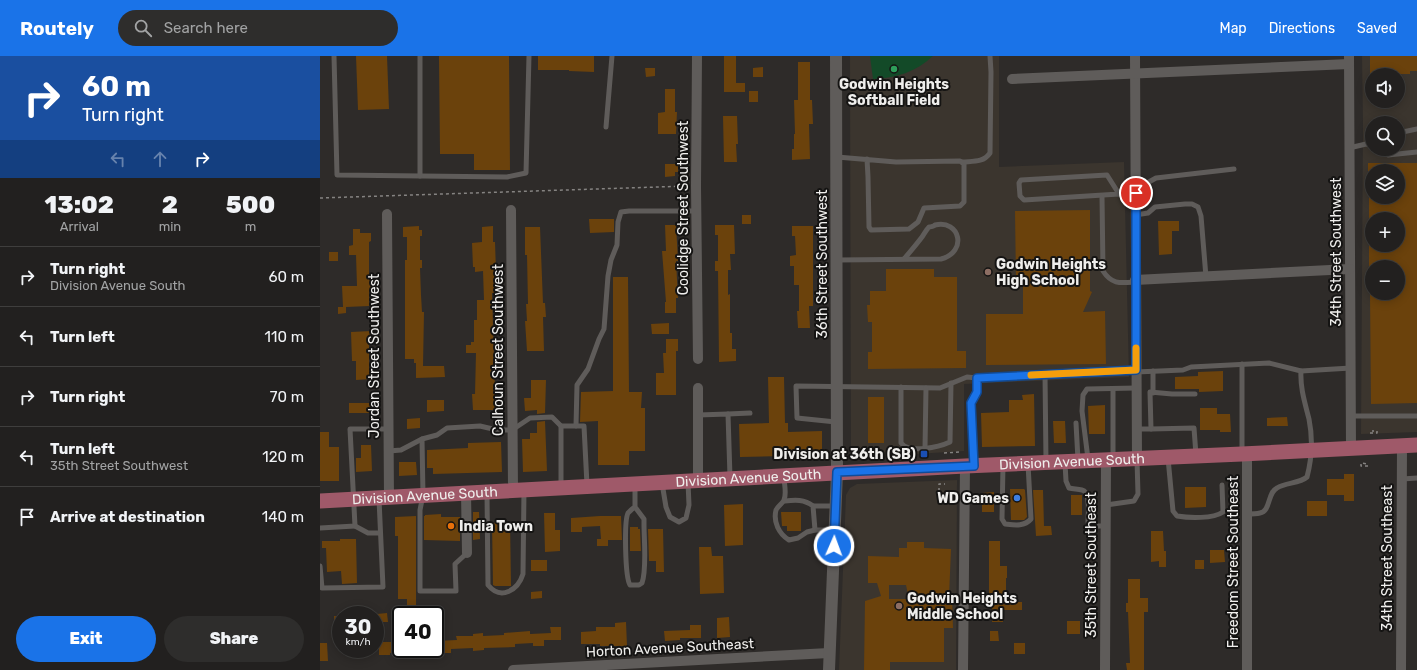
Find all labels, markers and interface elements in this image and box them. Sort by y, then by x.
search box [118,10,398,46]
text: Routely [20,17,94,40]
icon: search [132,17,154,39]
text: Search here [164,19,248,37]
text: Map [1220,20,1247,37]
text: Directions [1269,20,1335,37]
text: Saved [1357,20,1397,37]
marker: Godwin Heights Softball Field [889,64,899,74]
map controls [1365,68,1405,300]
button: sound [1365,68,1405,108]
text: 60 m [82,70,151,103]
icon: right [16,72,68,124]
place label: Godwin Heights Softball Field [839,76,949,109]
text: Turn right [82,104,164,126]
button: search [1365,116,1405,156]
street label: Coolidge Street Southwest [675,120,692,295]
icon: left [107,148,129,170]
icon: ahead [149,148,171,170]
icon: right [191,148,213,170]
button: layers [1365,164,1405,204]
pin [1119,176,1153,210]
street label: 34th Street Southwest [1328,177,1345,327]
icon: arrive [1125,182,1147,204]
street label: 36th Street Southwest [814,189,831,338]
text: 13:02 [45,191,114,219]
text: 2 [162,191,178,219]
text: 500 [226,191,275,219]
button: + [1365,212,1405,252]
text: Arrival [60,219,99,234]
text: min [159,219,181,234]
text: m [245,219,256,234]
place label: Godwin Heights High School [996,256,1106,289]
text: Turn right [50,260,125,278]
button: − [1365,260,1405,300]
street label: Calhoun Street Southwest [490,264,507,436]
icon: right [16,266,38,288]
marker: Godwin Heights High School [983,267,993,277]
text: 60 m [268,268,304,286]
street label: Jordan Street Southwest [366,273,383,438]
text: Division Avenue South [50,278,186,293]
icon: left [16,326,38,348]
text: Turn left [50,328,115,346]
text: 110 m [265,328,304,346]
icon: right [16,386,38,408]
text: Turn right [50,388,125,406]
text: 70 m [270,388,304,406]
text: Turn left [50,440,115,458]
icon: left [16,446,38,468]
place label: Division at 36th (SB) [773,446,916,463]
text: 120 m [262,448,304,466]
marker: Division at 36th (SB) [919,449,929,459]
street label: Division Avenue South [999,450,1145,473]
text: 35th Street Southwest [50,458,188,473]
street label: Division Avenue South [675,465,822,490]
street label: Freedom Street Southeast [1225,475,1242,648]
street label: Division Avenue South [351,483,498,508]
street label: 34th Street Southeast [1379,485,1396,631]
place label: WD Games [937,490,1009,507]
street label: 35th Street Southeast [1083,492,1100,638]
marker: WD Games [1012,493,1022,503]
icon: arrive [16,506,38,528]
text: Arrive at destination [50,508,205,526]
text: 140 m [262,508,304,526]
place label: India Town [459,518,533,535]
marker: India Town [446,521,456,531]
position arrow [813,525,855,567]
place label: Godwin Heights Middle School [907,590,1017,623]
marker: Godwin Heights Middle School [894,601,904,611]
speed limit sign: 40 [392,606,444,658]
text: 30 [345,615,371,639]
button: Exit [16,616,156,662]
button: Share [164,616,304,662]
street label: Horton Avenue Southeast [586,635,755,661]
text: km/h [346,636,370,648]

